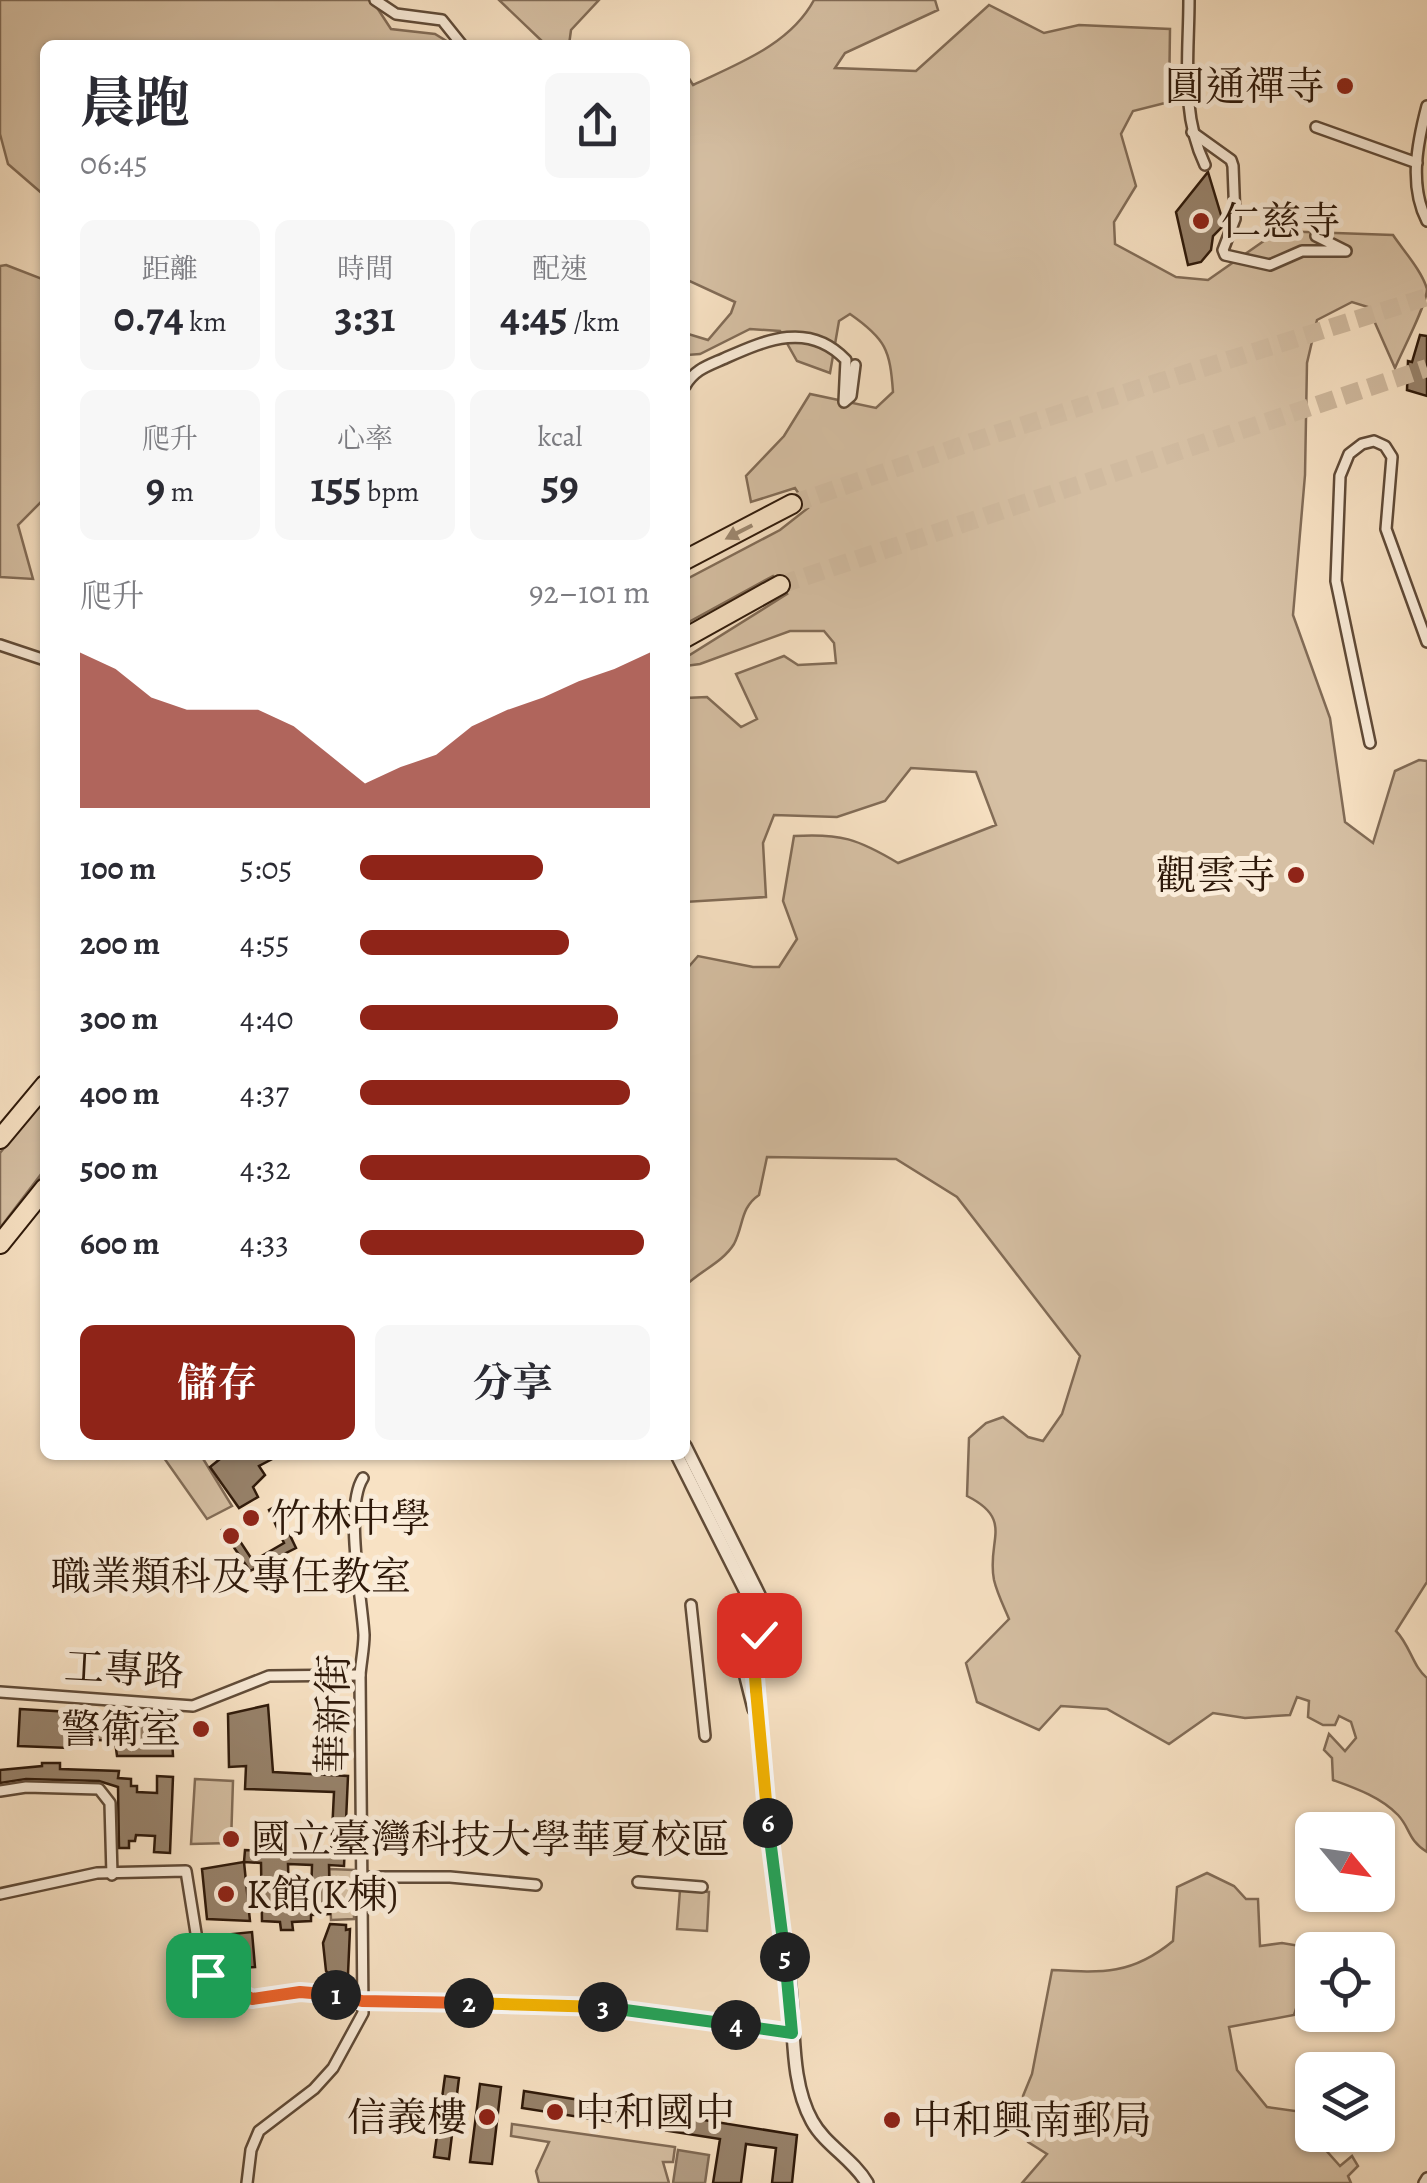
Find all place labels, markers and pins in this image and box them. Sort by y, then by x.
place label: 圓通禪寺 [1165,59,1325,114]
marker: 圓通禪寺 [1334,75,1356,97]
place label: 仁慈寺 [1221,194,1341,249]
marker: 仁慈寺 [1190,210,1212,232]
place label: 觀雲寺 [1156,848,1276,903]
marker: 觀雲寺 [1285,864,1307,886]
place label: 竹林中學 [271,1491,431,1546]
marker: 竹林中學 [240,1507,262,1529]
marker: 職業類科及專任教室 [220,1525,242,1547]
place label: 職業類科及專任教室 [51,1549,411,1604]
pin [717,1593,802,1678]
place label: 警衛室 [61,1702,181,1757]
marker: 警衛室 [190,1718,212,1740]
pin: 6 [743,1798,793,1848]
place label: 國立臺灣科技大學華夏校區 [251,1812,731,1867]
marker: 國立臺灣科技大學華夏校區 [220,1828,242,1850]
place label: K館(K棟) [246,1867,398,1922]
marker: K館(K棟) [215,1883,237,1905]
pin: 5 [760,1932,810,1982]
pin [166,1933,251,2018]
pin: 1 [311,1970,361,2020]
pin: 2 [444,1978,494,2028]
pin: 3 [578,1982,628,2032]
pin: 4 [711,2000,761,2050]
place label: 中和國中 [575,2085,735,2140]
place label: 信義樓 [347,2090,467,2145]
place label: 中和興南郵局 [912,2093,1152,2148]
marker: 中和國中 [544,2101,566,2123]
marker: 信義樓 [476,2106,498,2128]
marker: 中和興南郵局 [881,2109,903,2131]

